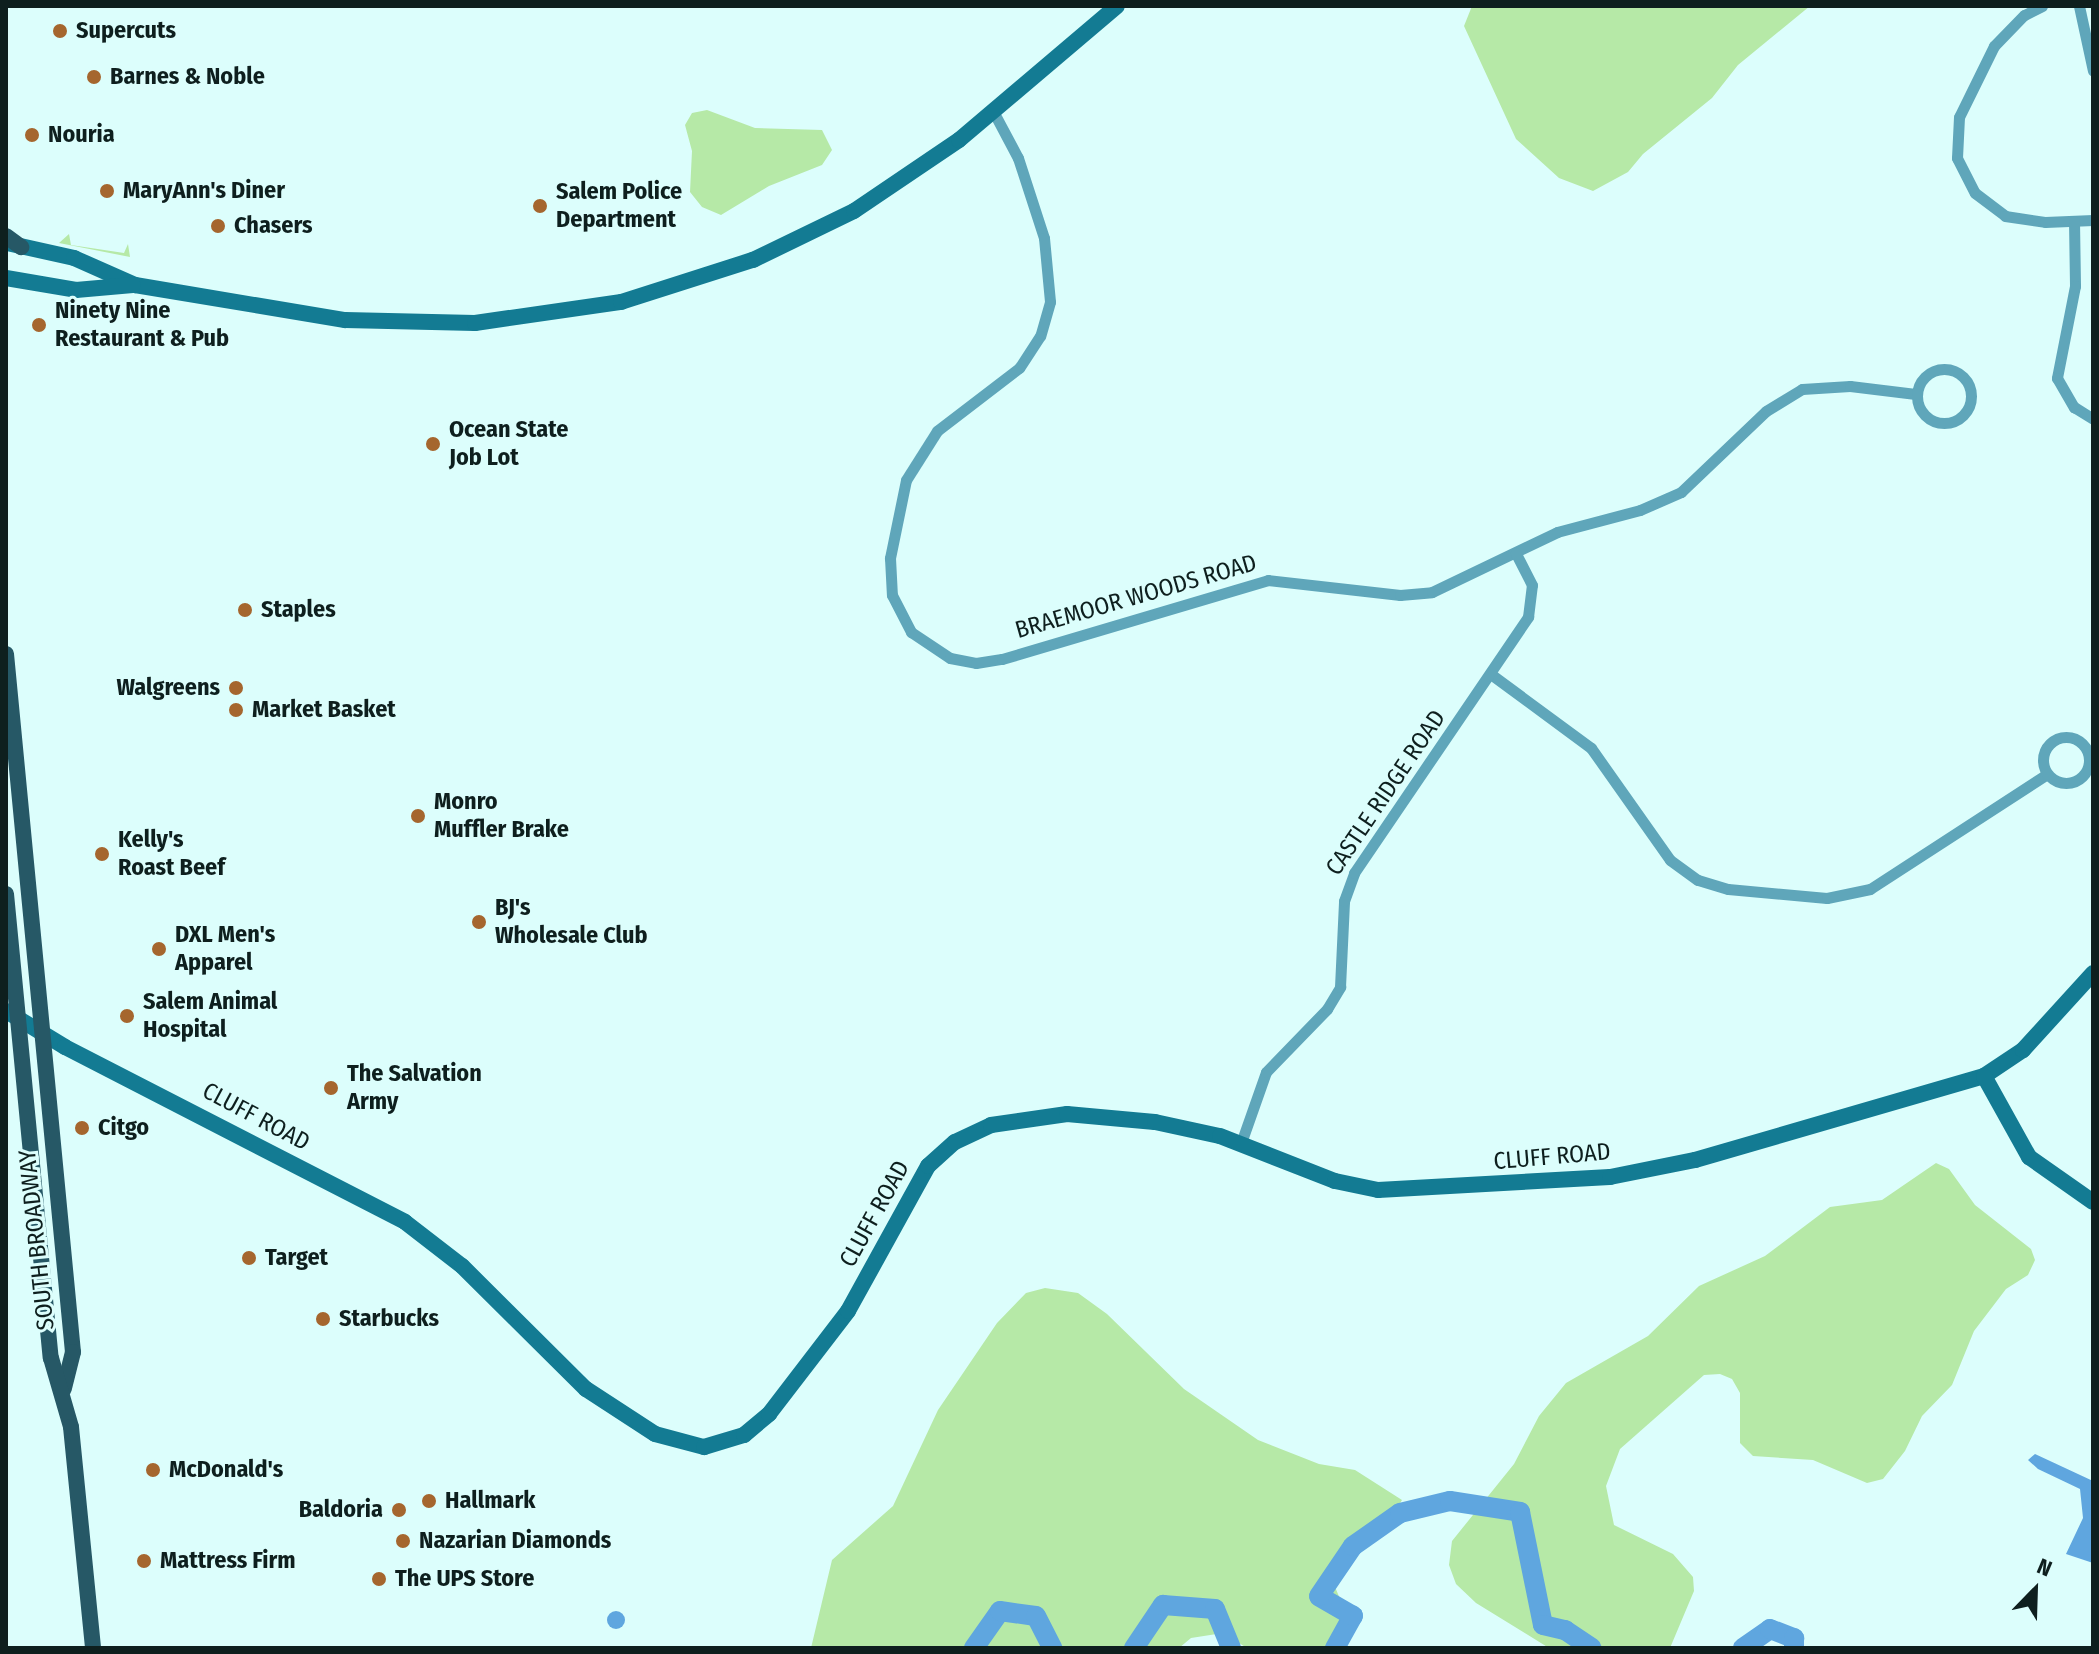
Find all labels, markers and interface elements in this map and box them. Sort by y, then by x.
place label: Supercuts [76,17,176,45]
marker: Supercuts [51,22,69,40]
place label: Barnes & Noble [110,63,265,91]
marker: Barnes & Noble [85,68,103,86]
place label: Nouria [48,121,115,149]
marker: Nouria [23,126,41,144]
place label: MaryAnn's Diner [123,177,285,205]
place label: Salem Police Department [556,178,682,234]
marker: MaryAnn's Diner [98,182,116,200]
marker: Salem Police Department [531,197,549,215]
place label: Chasers [234,212,312,240]
marker: Chasers [209,217,227,235]
place label: Ninety Nine Restaurant & Pub [55,297,229,353]
marker: Ninety Nine Restaurant & Pub [30,316,48,334]
place label: Ocean State Job Lot [449,416,568,472]
marker: Ocean State Job Lot [424,435,442,453]
street label: BRAEMOOR WOODS ROAD [1012,549,1260,645]
place label: Staples [261,596,336,624]
marker: Staples [236,601,254,619]
place label: Walgreens [116,674,220,702]
marker: Walgreens [227,679,245,697]
place label: Market Basket [252,696,396,724]
marker: Market Basket [227,701,245,719]
street label: CASTLE RIDGE ROAD [1320,705,1452,881]
place label: Monro Muffler Brake [434,788,569,844]
marker: Monro Muffler Brake [409,807,427,825]
place label: Kelly's Roast Beef [118,826,225,882]
marker: Kelly's Roast Beef [93,845,111,863]
place label: BJ's Wholesale Club [495,894,648,950]
marker: BJ's Wholesale Club [470,913,488,931]
place label: DXL Men's Apparel [175,921,275,977]
marker: DXL Men's Apparel [150,940,168,958]
place label: Salem Animal Hospital [143,988,277,1044]
marker: Salem Animal Hospital [118,1007,136,1025]
place label: The Salvation Army [347,1060,482,1116]
street label: CLUFF ROAD [197,1077,315,1157]
marker: The Salvation Army [322,1079,340,1097]
place label: Citgo [98,1114,149,1142]
marker: Citgo [73,1119,91,1137]
street label: CLUFF ROAD [1492,1138,1612,1176]
street label: SOUTH BROADWAY [13,1148,61,1332]
street label: CLUFF ROAD [834,1156,916,1272]
place label: Target [265,1244,328,1272]
marker: Target [240,1249,258,1267]
place label: Starbucks [339,1305,439,1333]
marker: Starbucks [314,1310,332,1328]
place label: McDonald's [169,1456,283,1484]
marker: McDonald's [144,1461,162,1479]
place label: Hallmark [445,1487,535,1515]
marker: Hallmark [420,1492,438,1510]
place label: Baldoria [299,1496,383,1524]
marker: Baldoria [390,1501,408,1519]
place label: Nazarian Diamonds [419,1527,611,1555]
marker: Nazarian Diamonds [394,1532,412,1550]
place label: Mattress Firm [160,1547,296,1575]
north arrow [1995,1550,2075,1630]
marker: Mattress Firm [135,1552,153,1570]
text: N [2033,1552,2056,1582]
place label: The UPS Store [395,1565,534,1593]
marker: The UPS Store [370,1570,388,1588]

